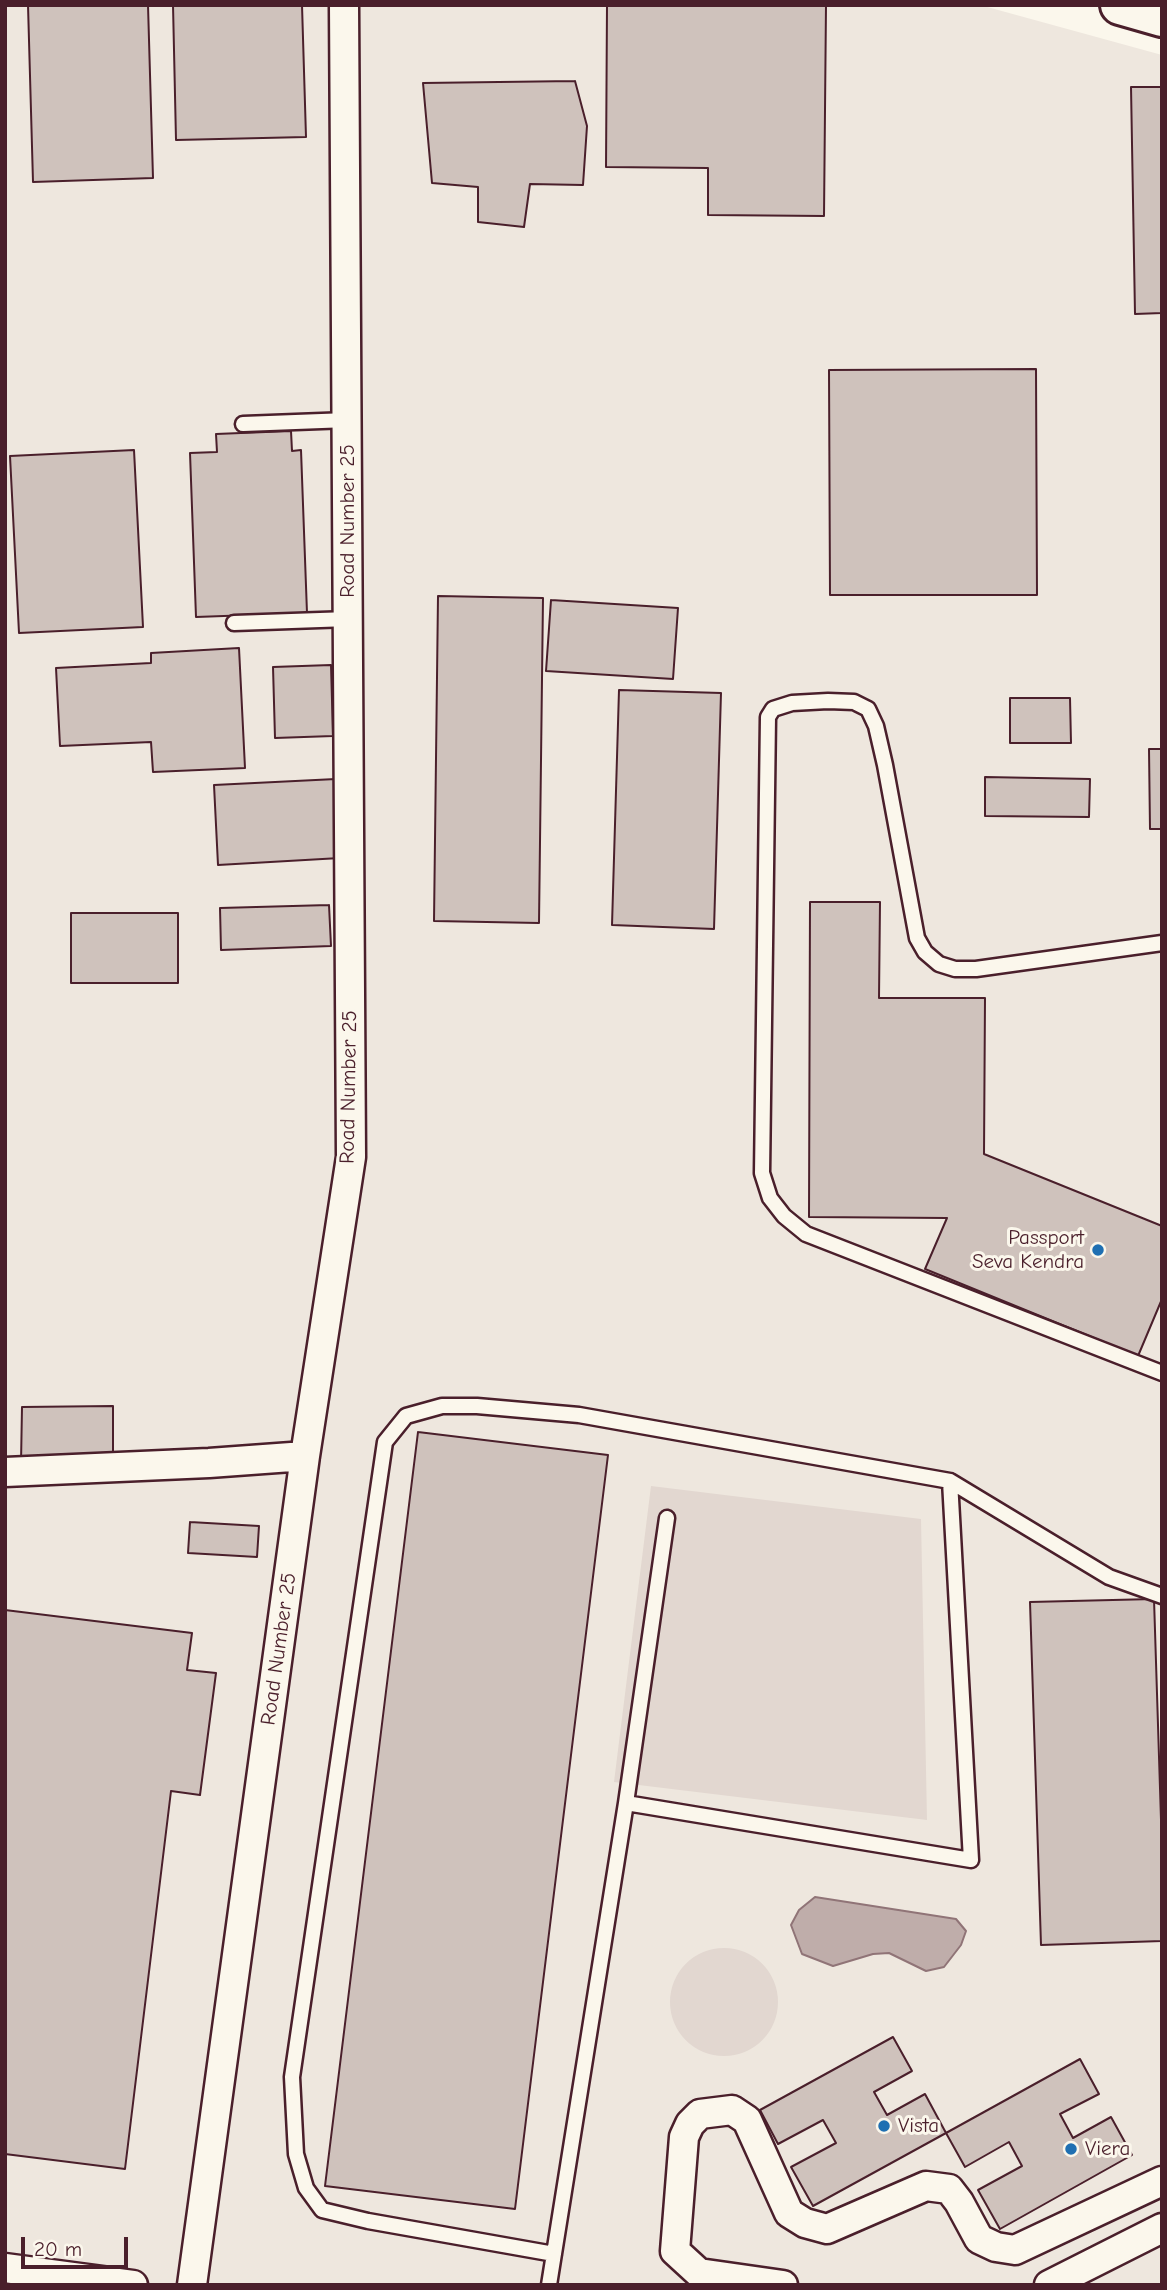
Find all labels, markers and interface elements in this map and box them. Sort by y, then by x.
street label: Road Number 25 [335,444,361,598]
street label: Road Number 25 [335,1010,363,1164]
place label: Passport Seva Kendra [972,1225,1084,1275]
marker: Passport Seva Kendra [1090,1242,1106,1258]
street label: Road Number 25 [256,1571,302,1727]
place label: Vista [898,2113,939,2139]
marker: Vista [876,2118,892,2134]
place label: Viera [1085,2136,1130,2162]
marker: Viera [1063,2141,1079,2157]
scale bar [24,2224,131,2268]
text: 20 m [34,2237,82,2261]

